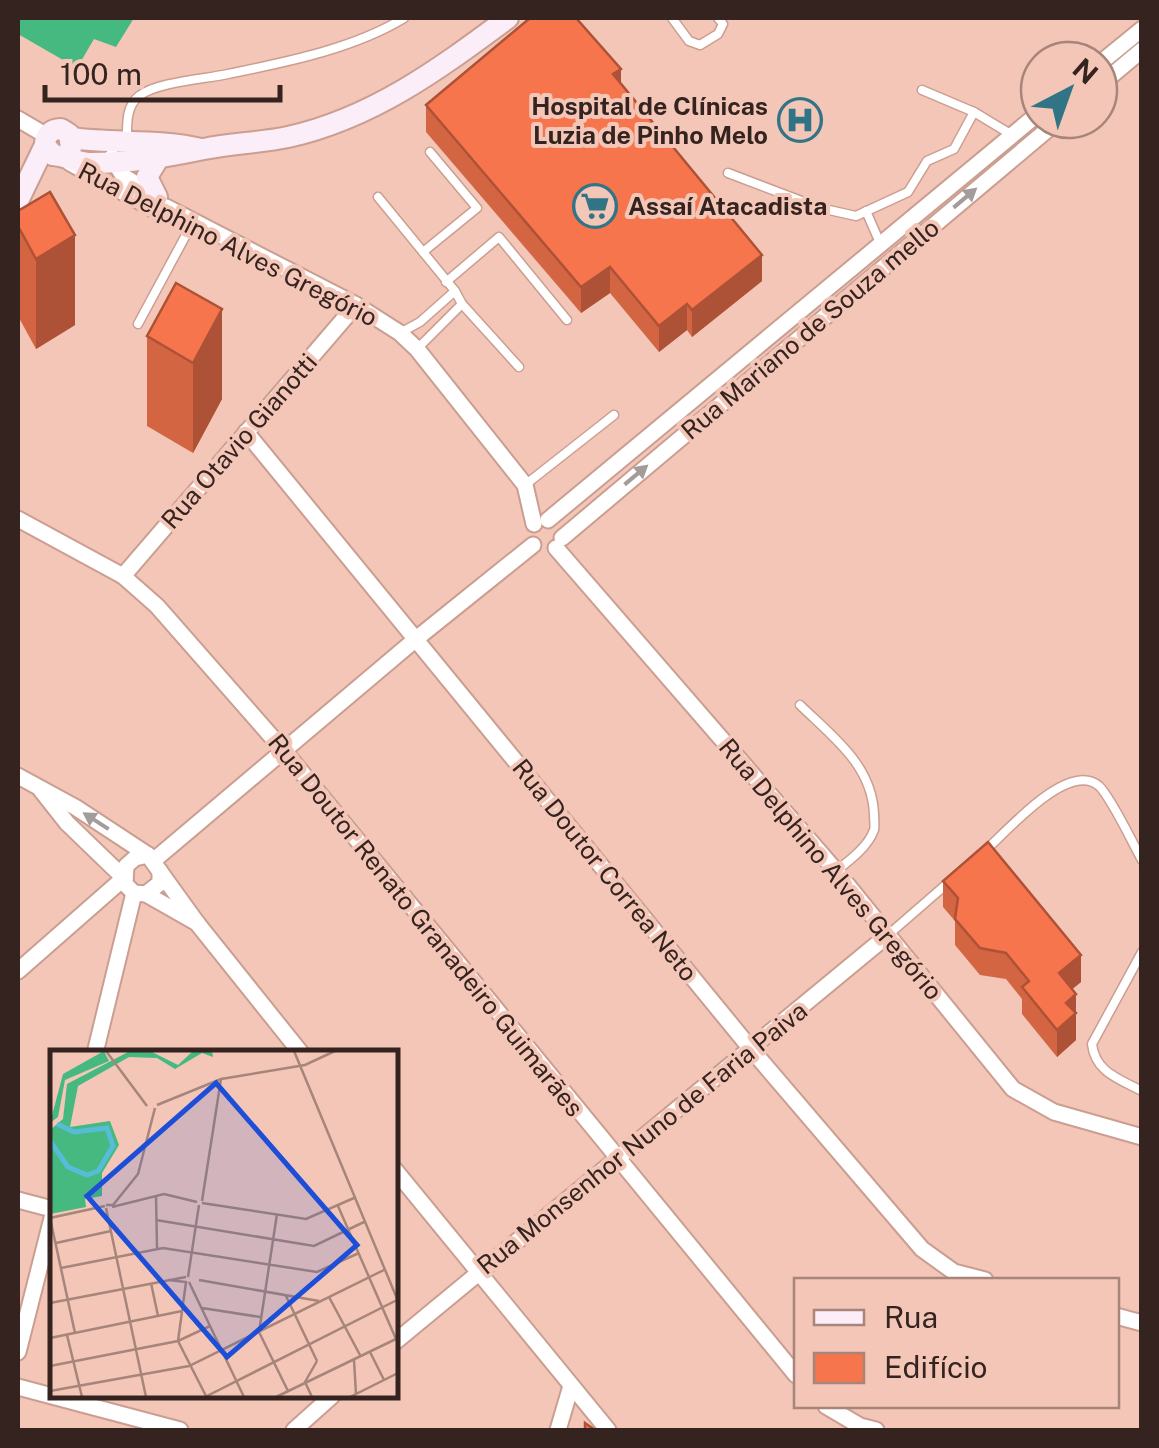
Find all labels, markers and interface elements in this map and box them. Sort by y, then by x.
scale bar [45,40,280,102]
north arrow [1019,40,1119,140]
text: N [1067,51,1105,90]
text: 100 m [60,56,142,92]
place label: Hospital de Clínicas Luzia de Pinho Melo [531,91,768,150]
hospital icon: Hospital de Clínicas Luzia de Pinho Melo [777,97,823,143]
street label: Rua Delphino Alves Gregório [74,155,382,333]
supermarket icon: Assaí Atacadista [572,183,618,229]
one-way arrow [953,188,978,209]
place label: Assaí Atacadista [628,191,827,221]
street label: Rua Mariano de Souza mello [675,212,945,446]
street label: Rua Otavio Gianotti [155,347,323,535]
one-way arrow [624,464,649,486]
street label: Rua Doutor Renato Granadeiro Guimarães [262,728,590,1122]
street label: Rua Delphino Alves Gregório [713,732,949,1006]
street label: Rua Doutor Correa Neto [506,753,704,987]
one-way arrow [82,812,109,830]
street label: Rua Monsenhor Nuno de Faria Paiva [471,995,813,1281]
inset map [50,1050,398,1398]
legend [794,1278,1119,1408]
text: Rua [884,1299,938,1335]
text: Edifício [884,1349,988,1385]

